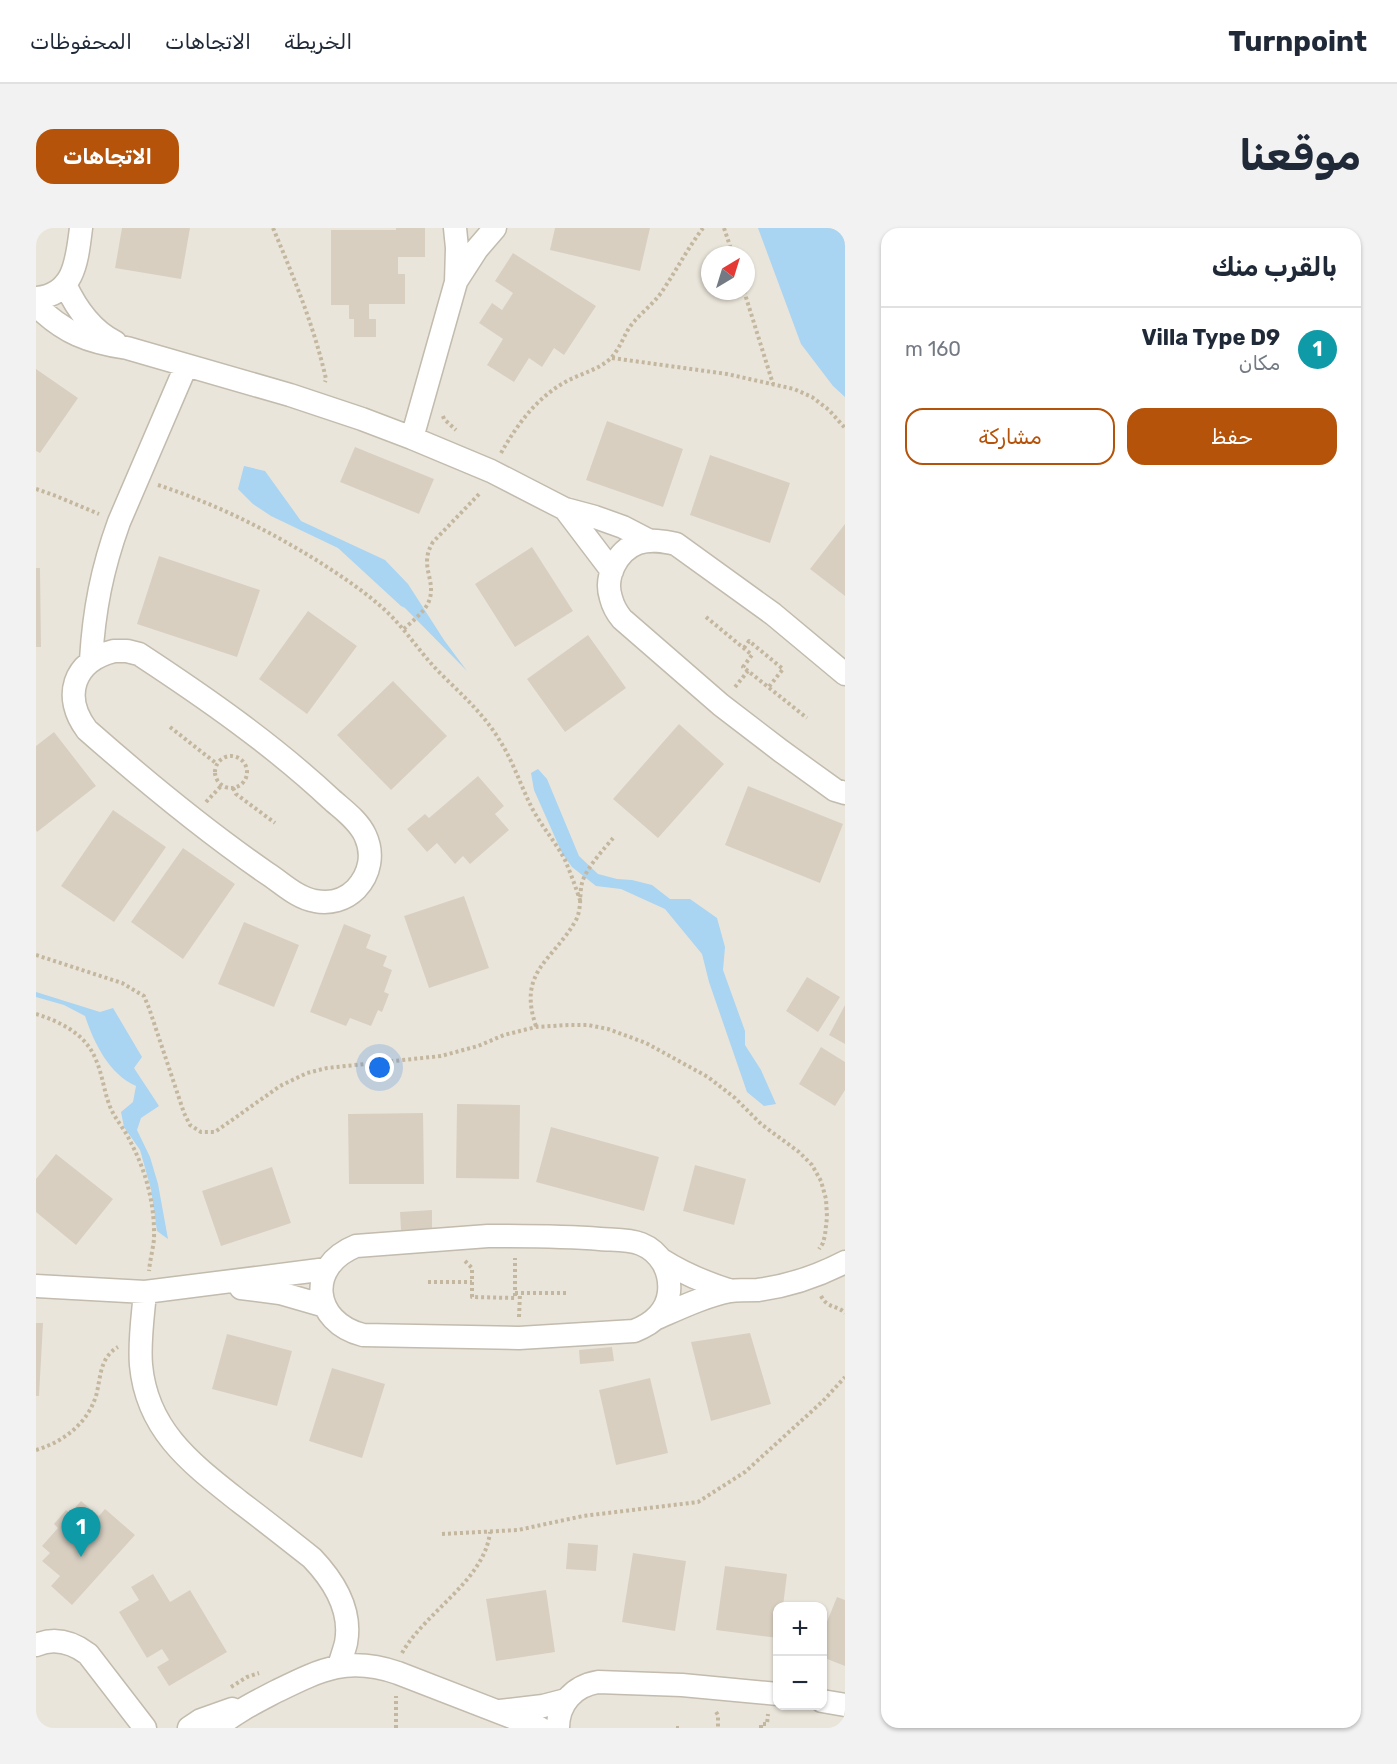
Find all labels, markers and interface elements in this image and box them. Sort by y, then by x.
text: Turnpoint [1228,25,1367,58]
text: المحفوظات [30,29,132,54]
text: الاتجاهات [165,29,251,54]
text: الخريطة [284,29,352,54]
button: الاتجاهات [36,129,179,184]
text: موقعنا [1239,131,1361,181]
north arrow [701,246,755,300]
text: بالقرب منك [1212,252,1337,283]
text: Villa Type D9 [1141,324,1280,351]
text: 160 m [905,337,961,361]
text: 1 [1313,337,1322,361]
text: مكان [1239,351,1280,375]
button: مشاركة [905,408,1115,465]
button: حفظ [1127,408,1337,465]
your location [365,1053,394,1082]
pin: 1 [62,1508,100,1557]
map controls [773,1602,827,1710]
button: + [773,1602,827,1656]
button: − [773,1656,827,1710]

